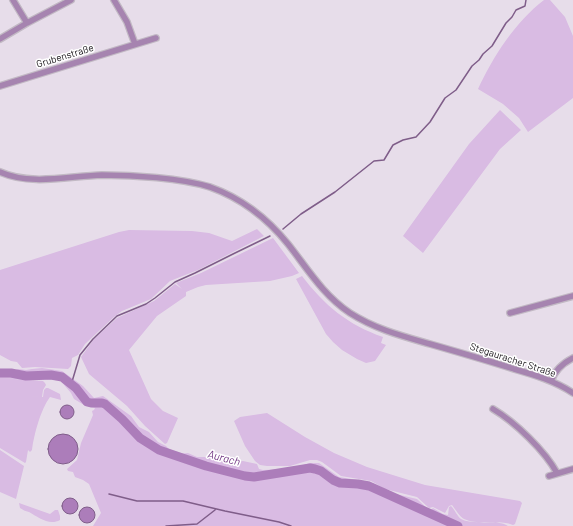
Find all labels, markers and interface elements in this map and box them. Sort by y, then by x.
street label: Grubenstraße [35,42,95,70]
street label: Stegauracher Straße [468,340,558,380]
water label: Aurach [206,447,242,469]

